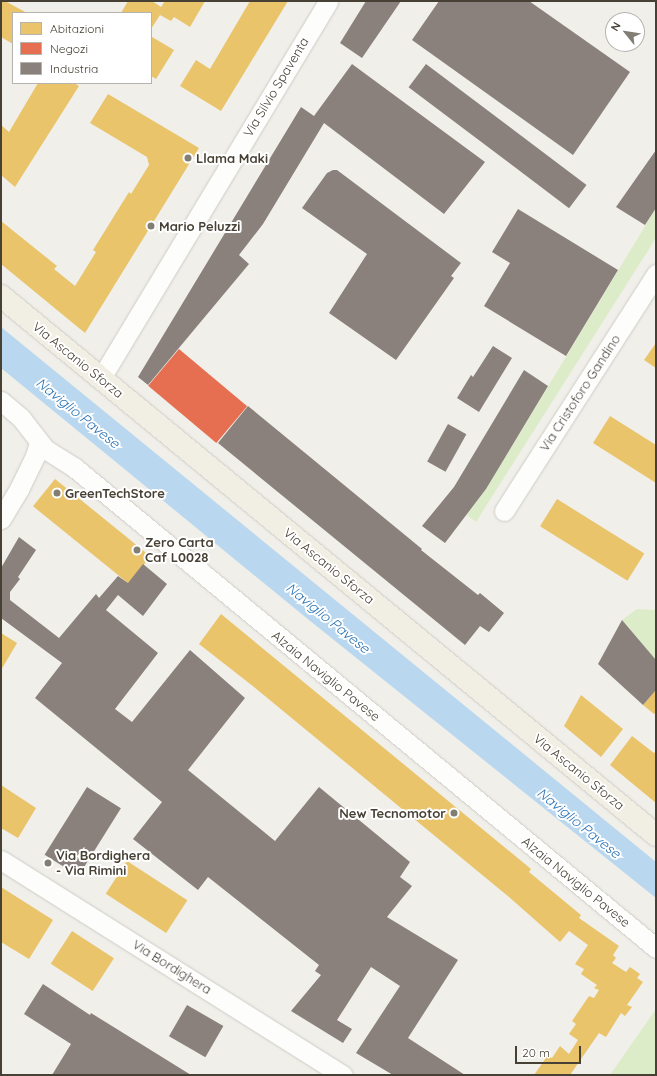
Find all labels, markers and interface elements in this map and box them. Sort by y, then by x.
legend [12,12,152,84]
north arrow [605,12,645,52]
text: N [607,19,624,34]
text: Abitazioni [50,21,104,36]
street label: Via Silvio Spaventa [240,34,312,140]
text: Negozi [50,41,88,56]
text: Industria [50,61,98,76]
place label: Llama Maki [196,150,268,166]
marker: Llama Maki [183,153,193,163]
place label: Mario Peluzzi [159,218,240,234]
marker: Mario Peluzzi [146,221,156,231]
street label: Via Ascanio Sforza [30,319,126,401]
street label: Via Cristoforo Gandino [536,332,624,454]
water label: Naviglio Pavese [33,374,123,452]
place label: GreenTechStore [65,485,165,501]
marker: GreenTechStore [52,488,62,498]
street label: Via Ascanio Sforza [281,525,377,607]
place label: Zero Carta Caf L0028 [145,535,214,566]
marker: Zero Carta Caf L0028 [132,545,142,555]
water label: Naviglio Pavese [283,579,373,657]
street label: Alzaia Naviglio Pavese [269,628,383,724]
street label: Via Ascanio Sforza [531,731,627,813]
water label: Naviglio Pavese [534,784,624,862]
place label: New Tecnomotor [339,805,446,821]
marker: New Tecnomotor [449,808,459,818]
street label: Alzaia Naviglio Pavese [519,834,633,930]
place label: Via Bordighera - Via Rimini [56,848,150,879]
marker: Via Bordighera - Via Rimini [43,858,53,868]
street label: Via Bordighera [130,937,214,997]
scale bar [517,1038,583,1064]
text: 20 m [522,1045,550,1060]

